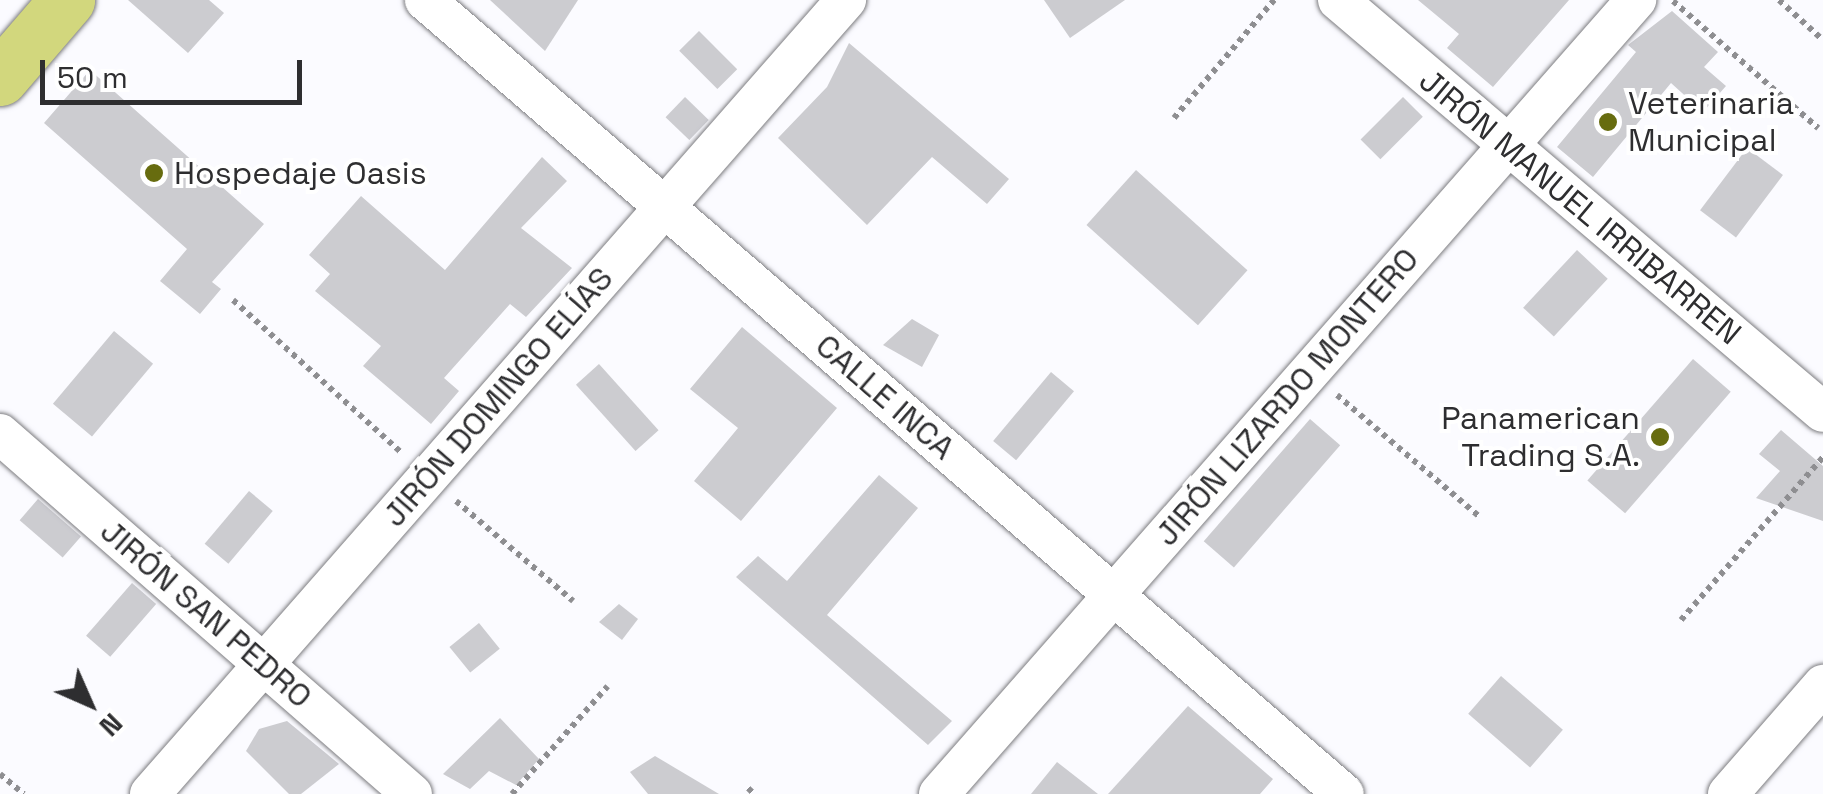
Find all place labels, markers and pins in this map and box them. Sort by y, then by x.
place label: Veterinaria Municipal [1628,85,1794,160]
marker: Veterinaria Municipal [1597,111,1619,133]
place label: Hospedaje Oasis [174,154,427,192]
marker: Hospedaje Oasis [143,162,165,184]
place label: Panamerican Trading S.A. [1441,400,1640,475]
marker: Panamerican Trading S.A. [1649,426,1671,448]

